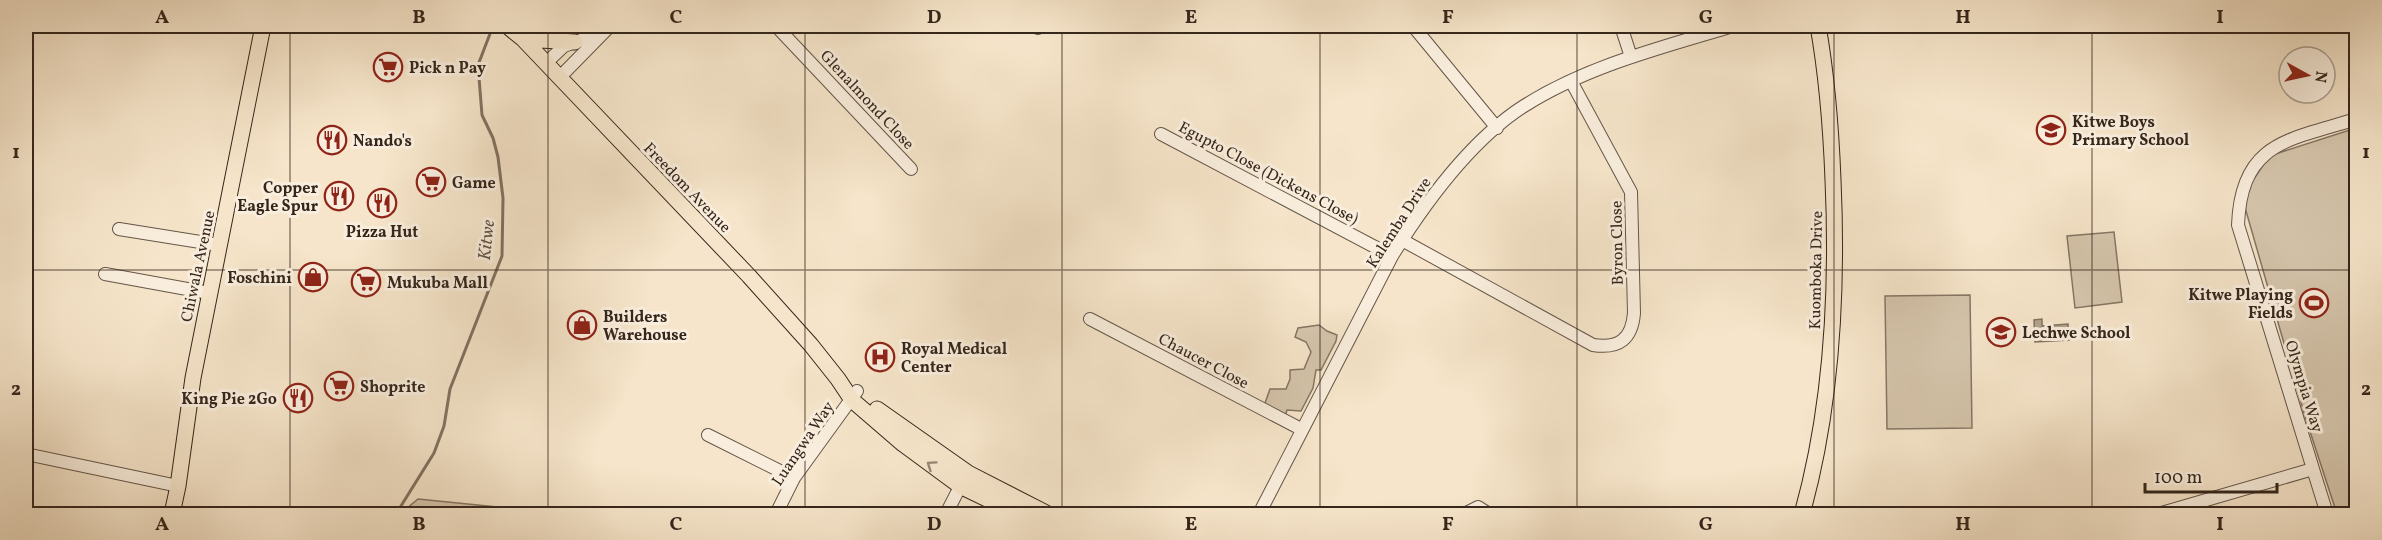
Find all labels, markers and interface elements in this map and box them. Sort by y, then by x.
text: A [155,4,169,32]
text: B [412,4,426,32]
text: C [670,4,683,32]
text: D [927,4,941,32]
text: E [1185,4,1197,32]
text: F [1442,4,1454,32]
text: G [1699,4,1713,32]
text: H [1955,4,1971,32]
text: I [2216,4,2224,32]
north arrow [2277,45,2337,105]
street label: Glenalmond Close [815,46,919,155]
supermarket icon: Pick n Pay [372,51,404,83]
place label: Pick n Pay [409,58,486,80]
text: N [2308,70,2332,84]
place label: Kitwe Boys Primary School [2072,112,2190,152]
school or university icon: Kitwe Boys Primary School [2035,114,2067,146]
street label: Egupto Close (Dickens Close) [1174,117,1362,231]
restaurant icon: Nando's [316,124,348,156]
place label: Nando's [353,131,412,153]
street label: Freedom Avenue [638,138,735,238]
text: 1 [12,139,20,167]
text: 1 [2362,139,2370,167]
supermarket icon: Game [415,166,447,198]
place label: Game [452,173,496,195]
street label: Kalemba Drive [1362,173,1437,273]
place label: Copper Eagle Spur [237,178,318,218]
restaurant icon: Copper Eagle Spur [323,180,355,212]
restaurant icon: Pizza Hut [366,187,398,219]
street label: Byron Close [1606,200,1630,286]
street label: Chiwala Avenue [176,209,222,324]
street label: Kuomboka Drive [1805,211,1829,330]
water label: Kitwe [473,218,502,262]
place label: Pizza Hut [346,222,418,244]
shop icon: Foschini [297,261,329,293]
supermarket icon: Mukuba Mall [350,266,382,298]
place label: Foschini [227,268,292,290]
place label: Mukuba Mall [387,273,489,295]
place label: Kitwe Playing Fields [2188,285,2293,325]
sports icon: Kitwe Playing Fields [2298,287,2330,319]
place label: Builders Warehouse [603,307,687,347]
shop icon: Builders Warehouse [566,309,598,341]
school or university icon: Lechwe School [1985,316,2017,348]
place label: Lechwe School [2022,323,2131,345]
street label: Chaucer Close [1154,329,1252,395]
street label: Olympia Way [2279,338,2328,436]
place label: Royal Medical Center [901,339,1008,379]
hospital icon: Royal Medical Center [864,341,896,373]
supermarket icon: Shoprite [323,370,355,402]
text: 2 [11,376,21,404]
text: 2 [2361,376,2371,404]
place label: Shoprite [360,377,425,399]
restaurant icon: King Pie 2Go [282,382,314,414]
place label: King Pie 2Go [181,389,277,411]
street label: Luangwa Way [767,397,840,491]
scale bar [2145,456,2277,494]
one-way arrow [927,461,938,472]
text: 100 m [2154,466,2203,491]
text: A [155,511,169,539]
text: B [412,511,426,539]
text: C [670,511,683,539]
text: D [927,511,941,539]
text: E [1185,511,1197,539]
text: F [1442,511,1454,539]
text: G [1699,511,1713,539]
text: H [1955,511,1971,539]
text: I [2216,511,2224,539]

